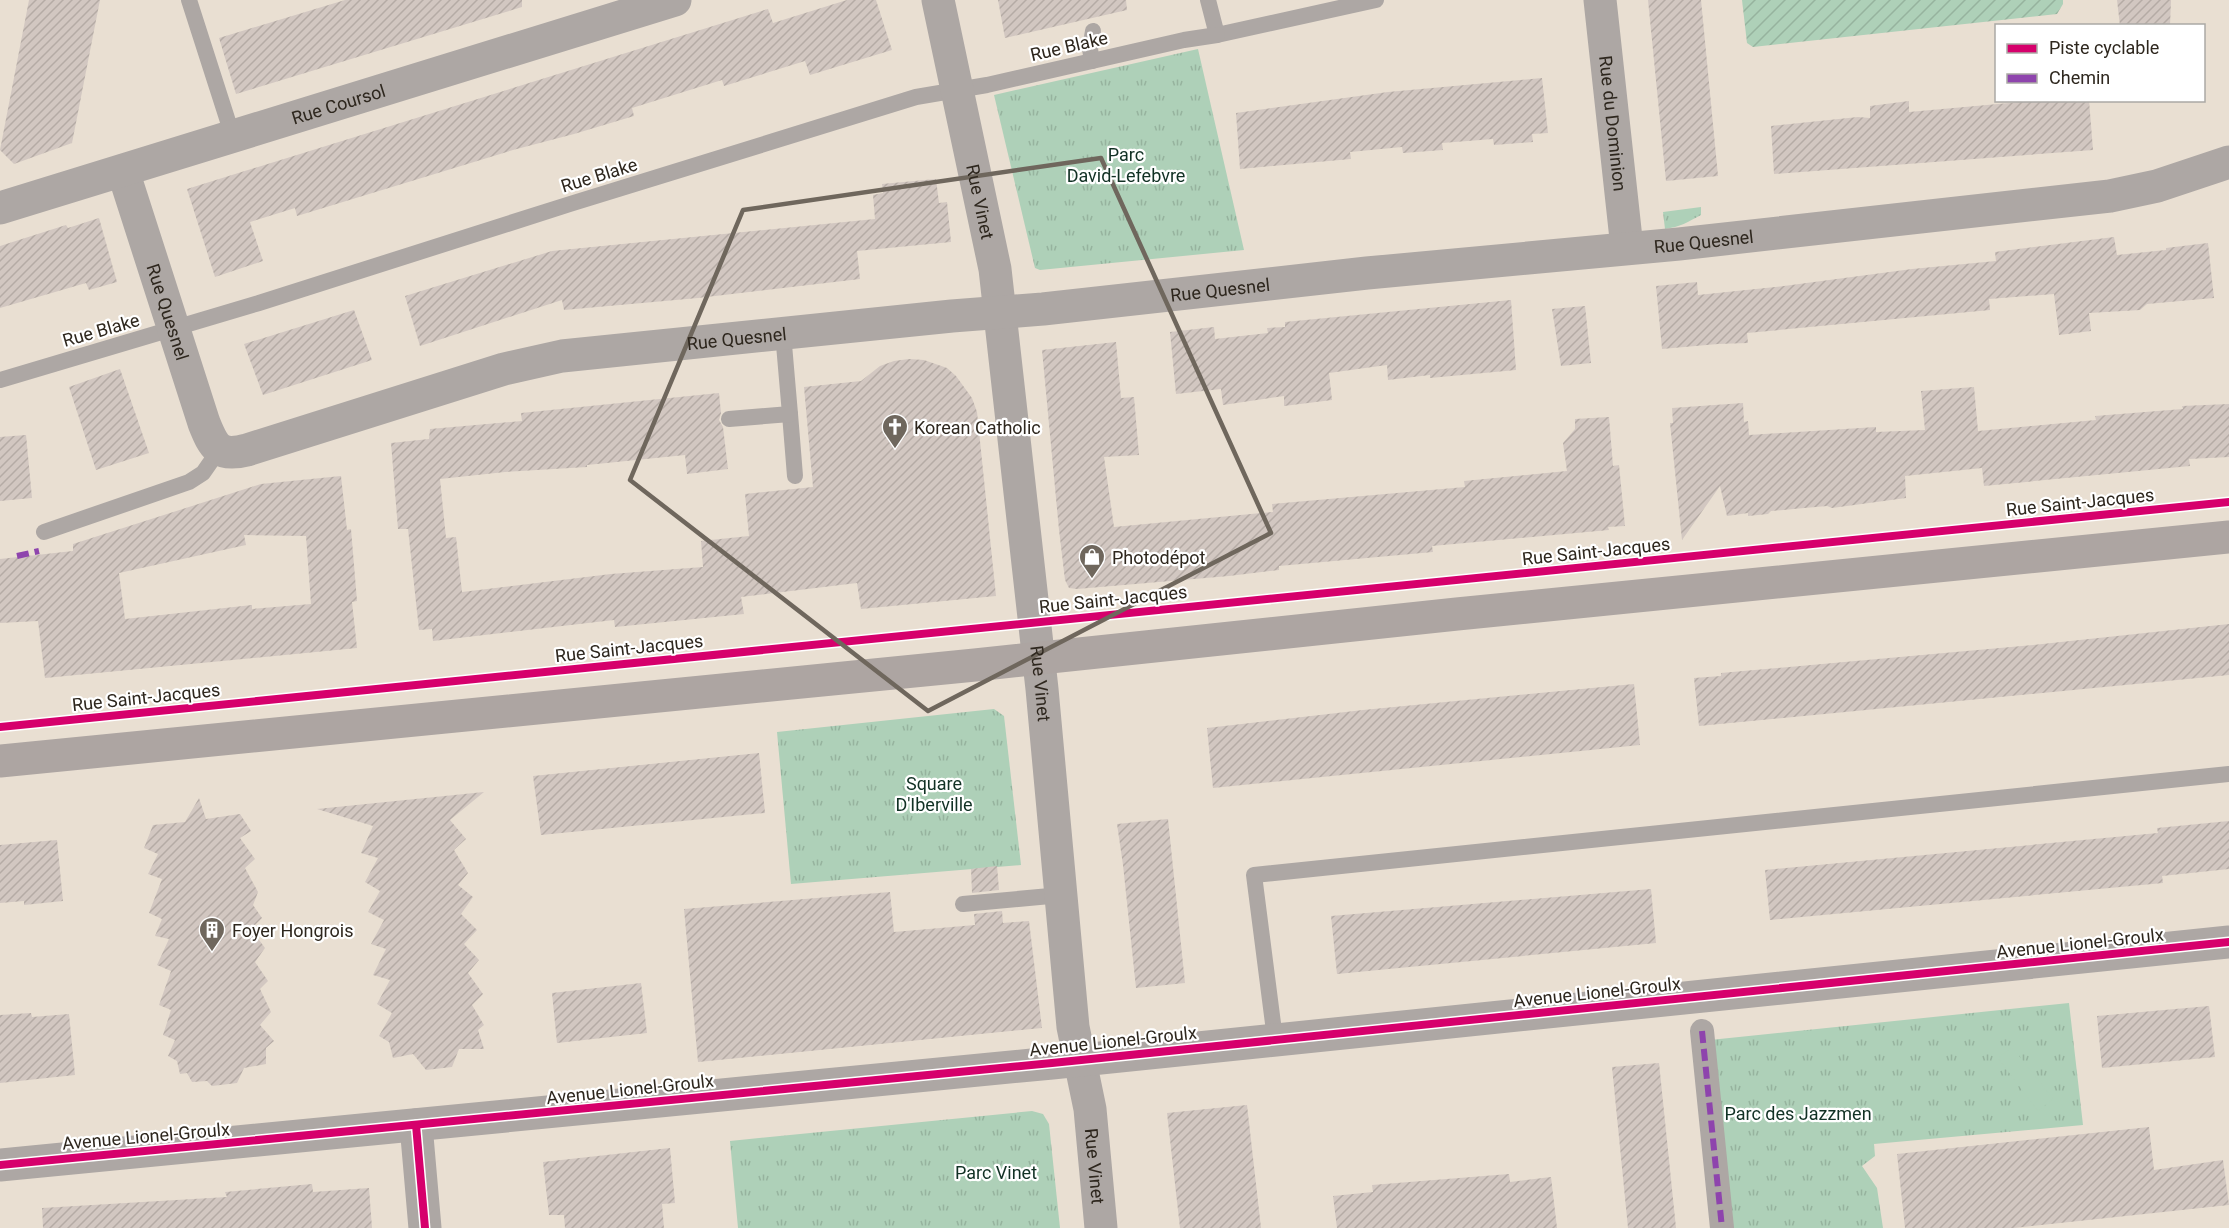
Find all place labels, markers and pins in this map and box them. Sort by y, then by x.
church icon: Korean Catholic [880,412,910,450]
place label: Korean Catholic [914,417,1041,438]
shop icon: Photodépot [1077,542,1107,580]
place label: Photodépot [1112,547,1206,568]
building icon: Foyer Hongrois [197,915,227,953]
place label: Foyer Hongrois [232,920,353,941]

